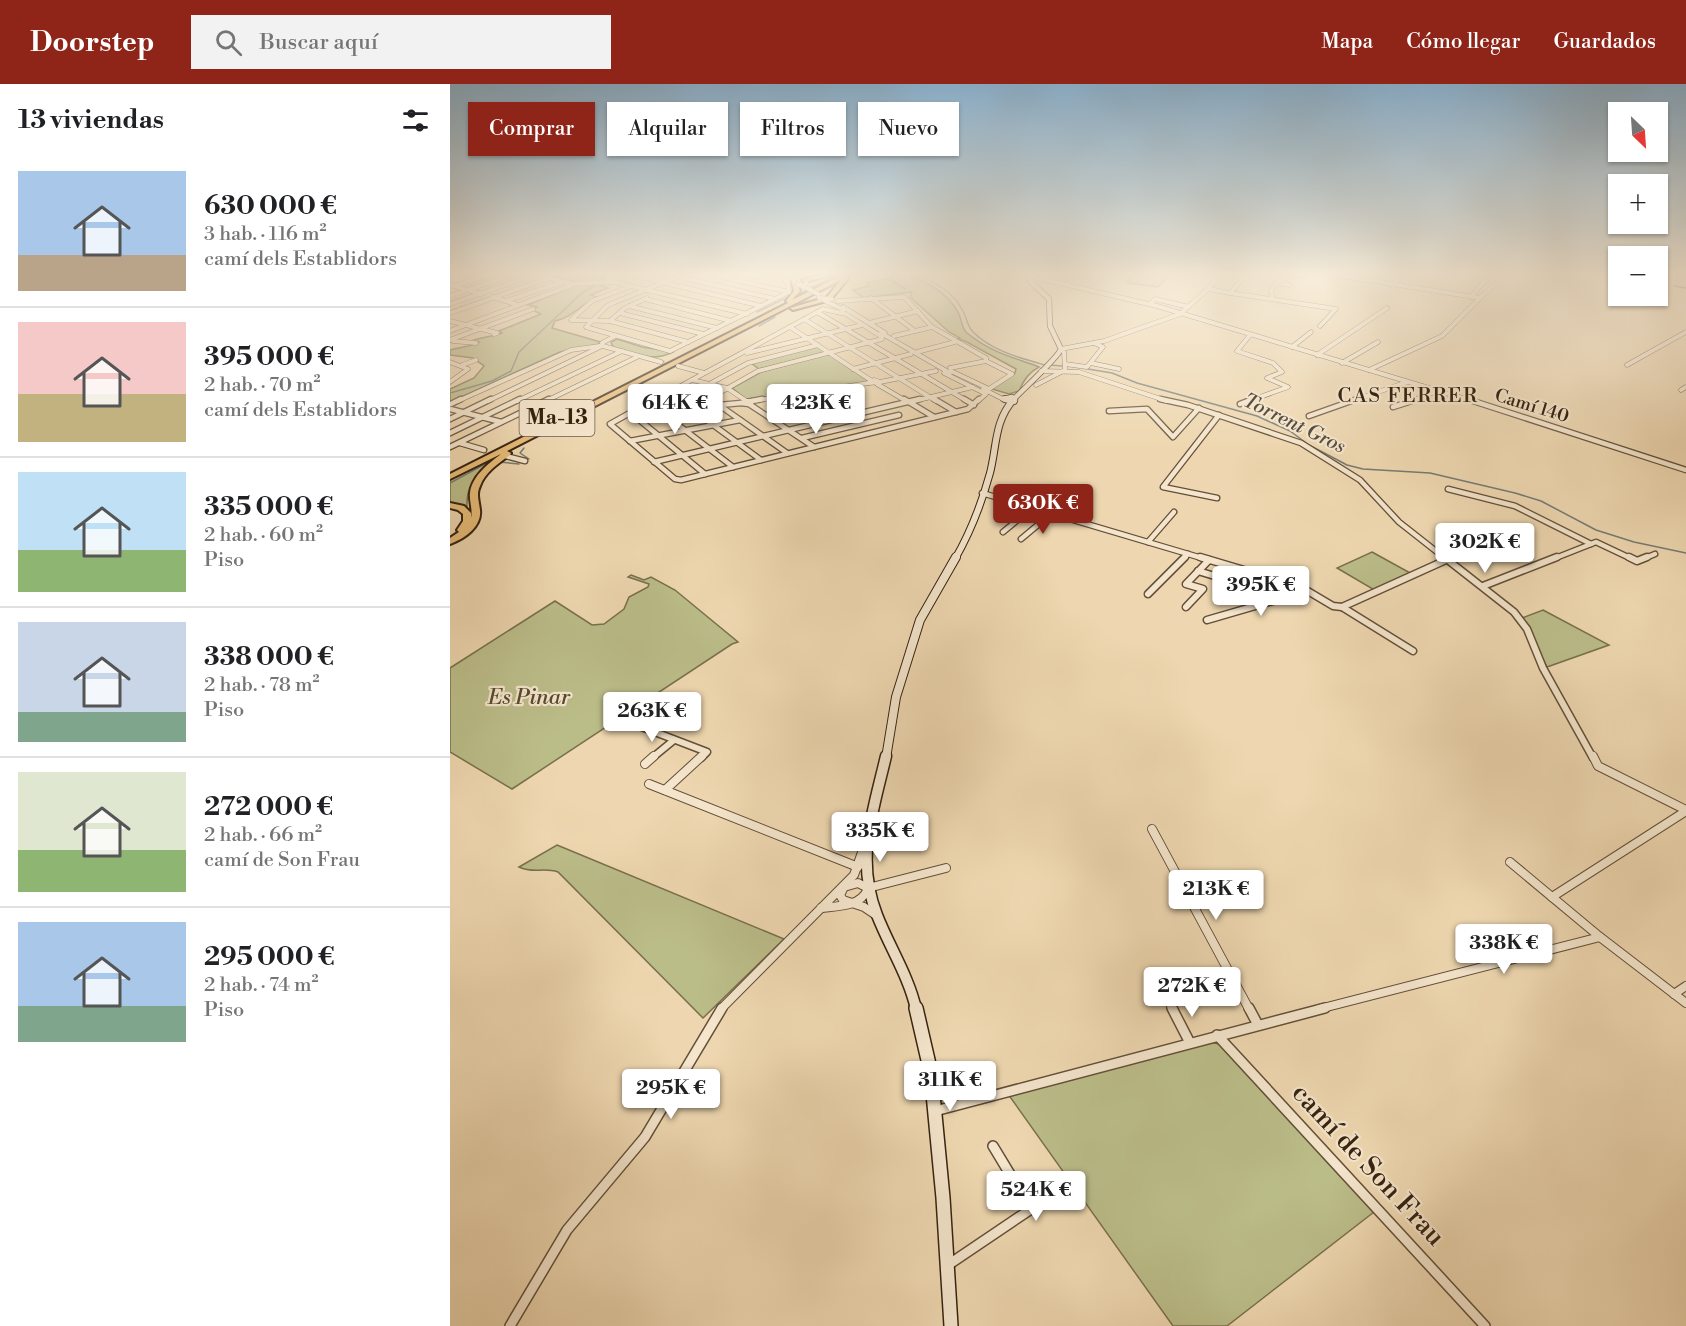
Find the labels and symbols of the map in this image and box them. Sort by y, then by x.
north arrow [1608,102,1668,162]
pin: 614K € [626,384,724,435]
pin: 423K € [767,384,865,435]
district label: CAS FERRER [1338,384,1478,409]
street label: Camí 140 [1492,384,1572,428]
water label: Torrent Gros [1239,388,1350,460]
road number: Ma-13 [520,400,594,436]
pin: 630K € [994,484,1092,535]
pin: 302K € [1436,523,1534,574]
pin: 395K € [1212,566,1310,617]
park label: Es Pinar [487,684,571,711]
pin: 263K € [603,692,701,743]
pin: 335K € [831,812,929,863]
pin: 213K € [1167,870,1265,921]
pin: 338K € [1455,924,1553,975]
pin: 272K € [1143,967,1241,1018]
pin: 311K € [901,1061,999,1112]
pin: 295K € [622,1069,720,1120]
street label: camí de Son Frau [1284,1076,1453,1254]
pin: 524K € [987,1171,1085,1222]

